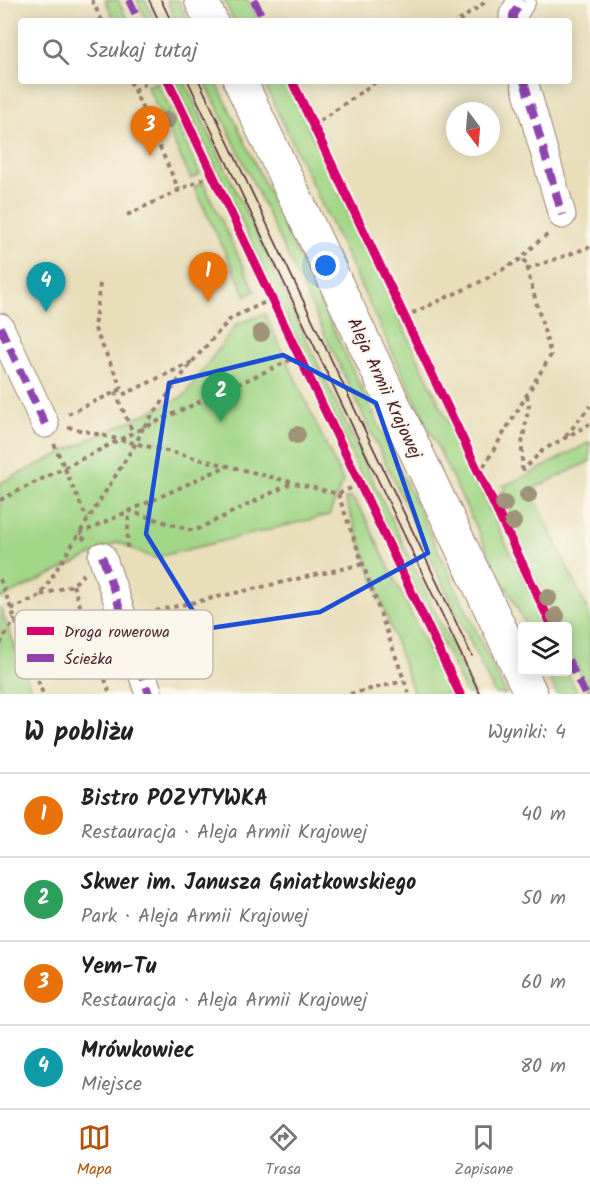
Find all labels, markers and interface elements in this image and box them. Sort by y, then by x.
search box [18,18,572,84]
text: Szukaj tutaj [87,34,198,69]
icon: search [39,35,72,68]
north arrow [446,102,500,156]
pin: 3 [130,106,170,156]
your location [311,251,340,280]
pin: 1 [188,252,228,302]
pin: 4 [26,262,66,312]
street label: Aleja Armii Krajowej [338,313,430,465]
pin: 2 [202,372,240,422]
legend [15,610,213,679]
text: Droga rowerowa [64,620,170,645]
map controls [518,622,572,676]
button: layers [518,622,572,676]
text: Ścieżka [64,647,112,672]
text: W pobliżu [24,712,133,754]
text: Wyniki: 4 [487,717,566,749]
text: Bistro POZYTYWKA [81,782,268,817]
text: 1 [40,799,47,831]
text: 40 m [521,799,566,831]
text: Restauracja · Aleja Armii Krajowej [81,817,367,849]
text: Skwer im. Janusza Gniatkowskiego [81,866,416,901]
text: 2 [38,883,49,915]
text: 50 m [521,883,566,915]
text: Park · Aleja Armii Krajowej [81,901,308,933]
text: Yem-Tu [81,950,156,985]
text: 3 [38,967,49,999]
text: 60 m [521,967,566,999]
text: Restauracja · Aleja Armii Krajowej [81,985,367,1017]
text: Mrówkowiec [81,1034,195,1069]
text: 4 [38,1051,49,1083]
text: 80 m [520,1051,566,1083]
text: Miejsce [81,1069,142,1101]
tab: Mapa [77,1121,112,1182]
tab: Trasa [265,1121,301,1182]
tab: Zapisane [454,1121,513,1182]

